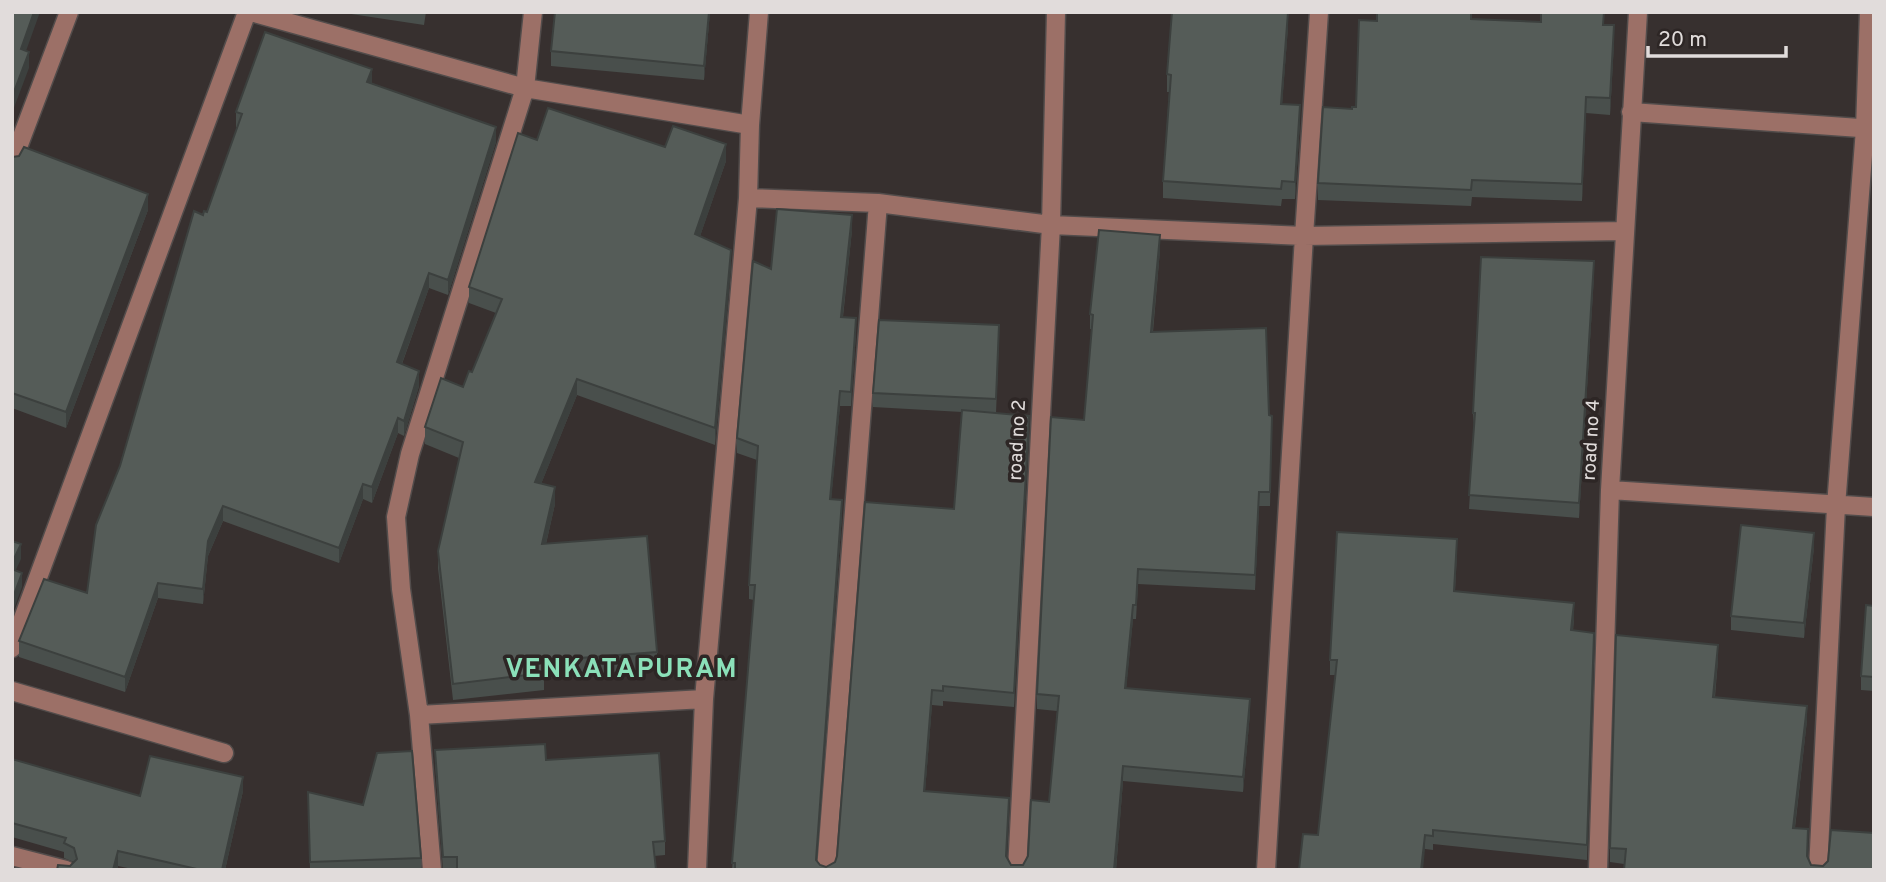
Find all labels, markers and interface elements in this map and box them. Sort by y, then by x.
scale bar [1648,14,1786,58]
text: 20 m [1658,27,1707,54]
street label: road no 2 [1004,399,1032,481]
street label: road no 4 [1578,399,1606,481]
district label: VENKATAPURAM [505,654,739,687]

